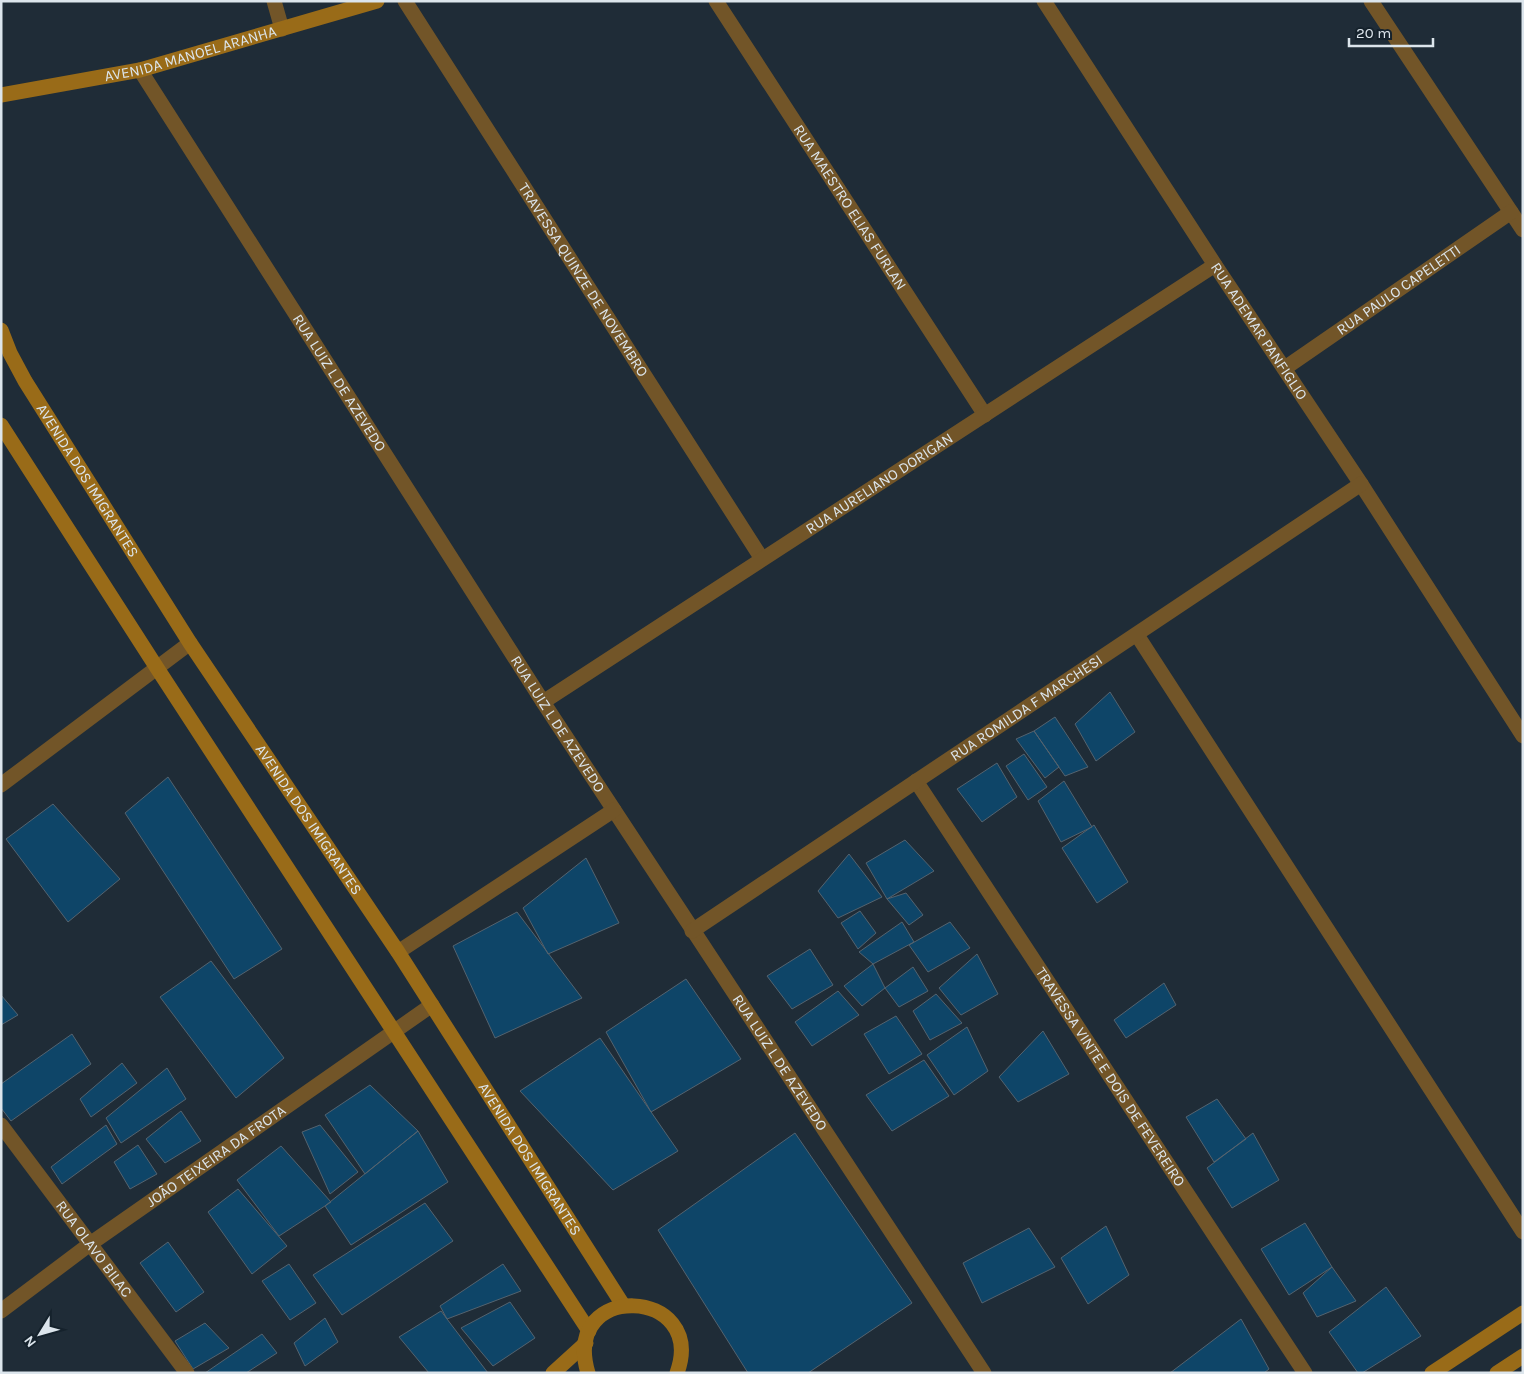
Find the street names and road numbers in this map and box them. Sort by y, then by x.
street label: AVENIDA MANOEL ARANHA [103,22,279,85]
street label: RUA MAESTRO ELIAS FURLAN [790,121,910,293]
street label: TRAVESSA QUINZE DE NOVEMBRO [515,180,652,380]
street label: RUA PAULO CAPELETTI [1333,240,1464,339]
street label: RUA ADEMAR PANFIGLIO [1207,259,1311,403]
street label: RUA LUIZ L DE AZEVEDO [289,311,390,455]
street label: AVENIDA DOS IMIGRANTES [33,400,143,560]
street label: RUA AURELIANO DORIGAN [802,429,956,538]
street label: RUA ROMILDA F MARCHESI [947,650,1106,765]
street label: RUA LUIZ L DE AZEVEDO [507,652,609,796]
street label: AVENIDA DOS IMIGRANTES [252,741,366,898]
street label: TRAVESSA VINTE E DOIS DE FEVEREIRO [1032,964,1189,1190]
street label: RUA LUIZ L DE AZEVEDO [729,991,831,1134]
street label: AVENIDA DOS IMIGRANTES [475,1079,585,1239]
street label: JOÃO TEIXEIRA DA FROTA [143,1101,289,1211]
street label: RUA OLAVO BILAC [52,1197,136,1301]

